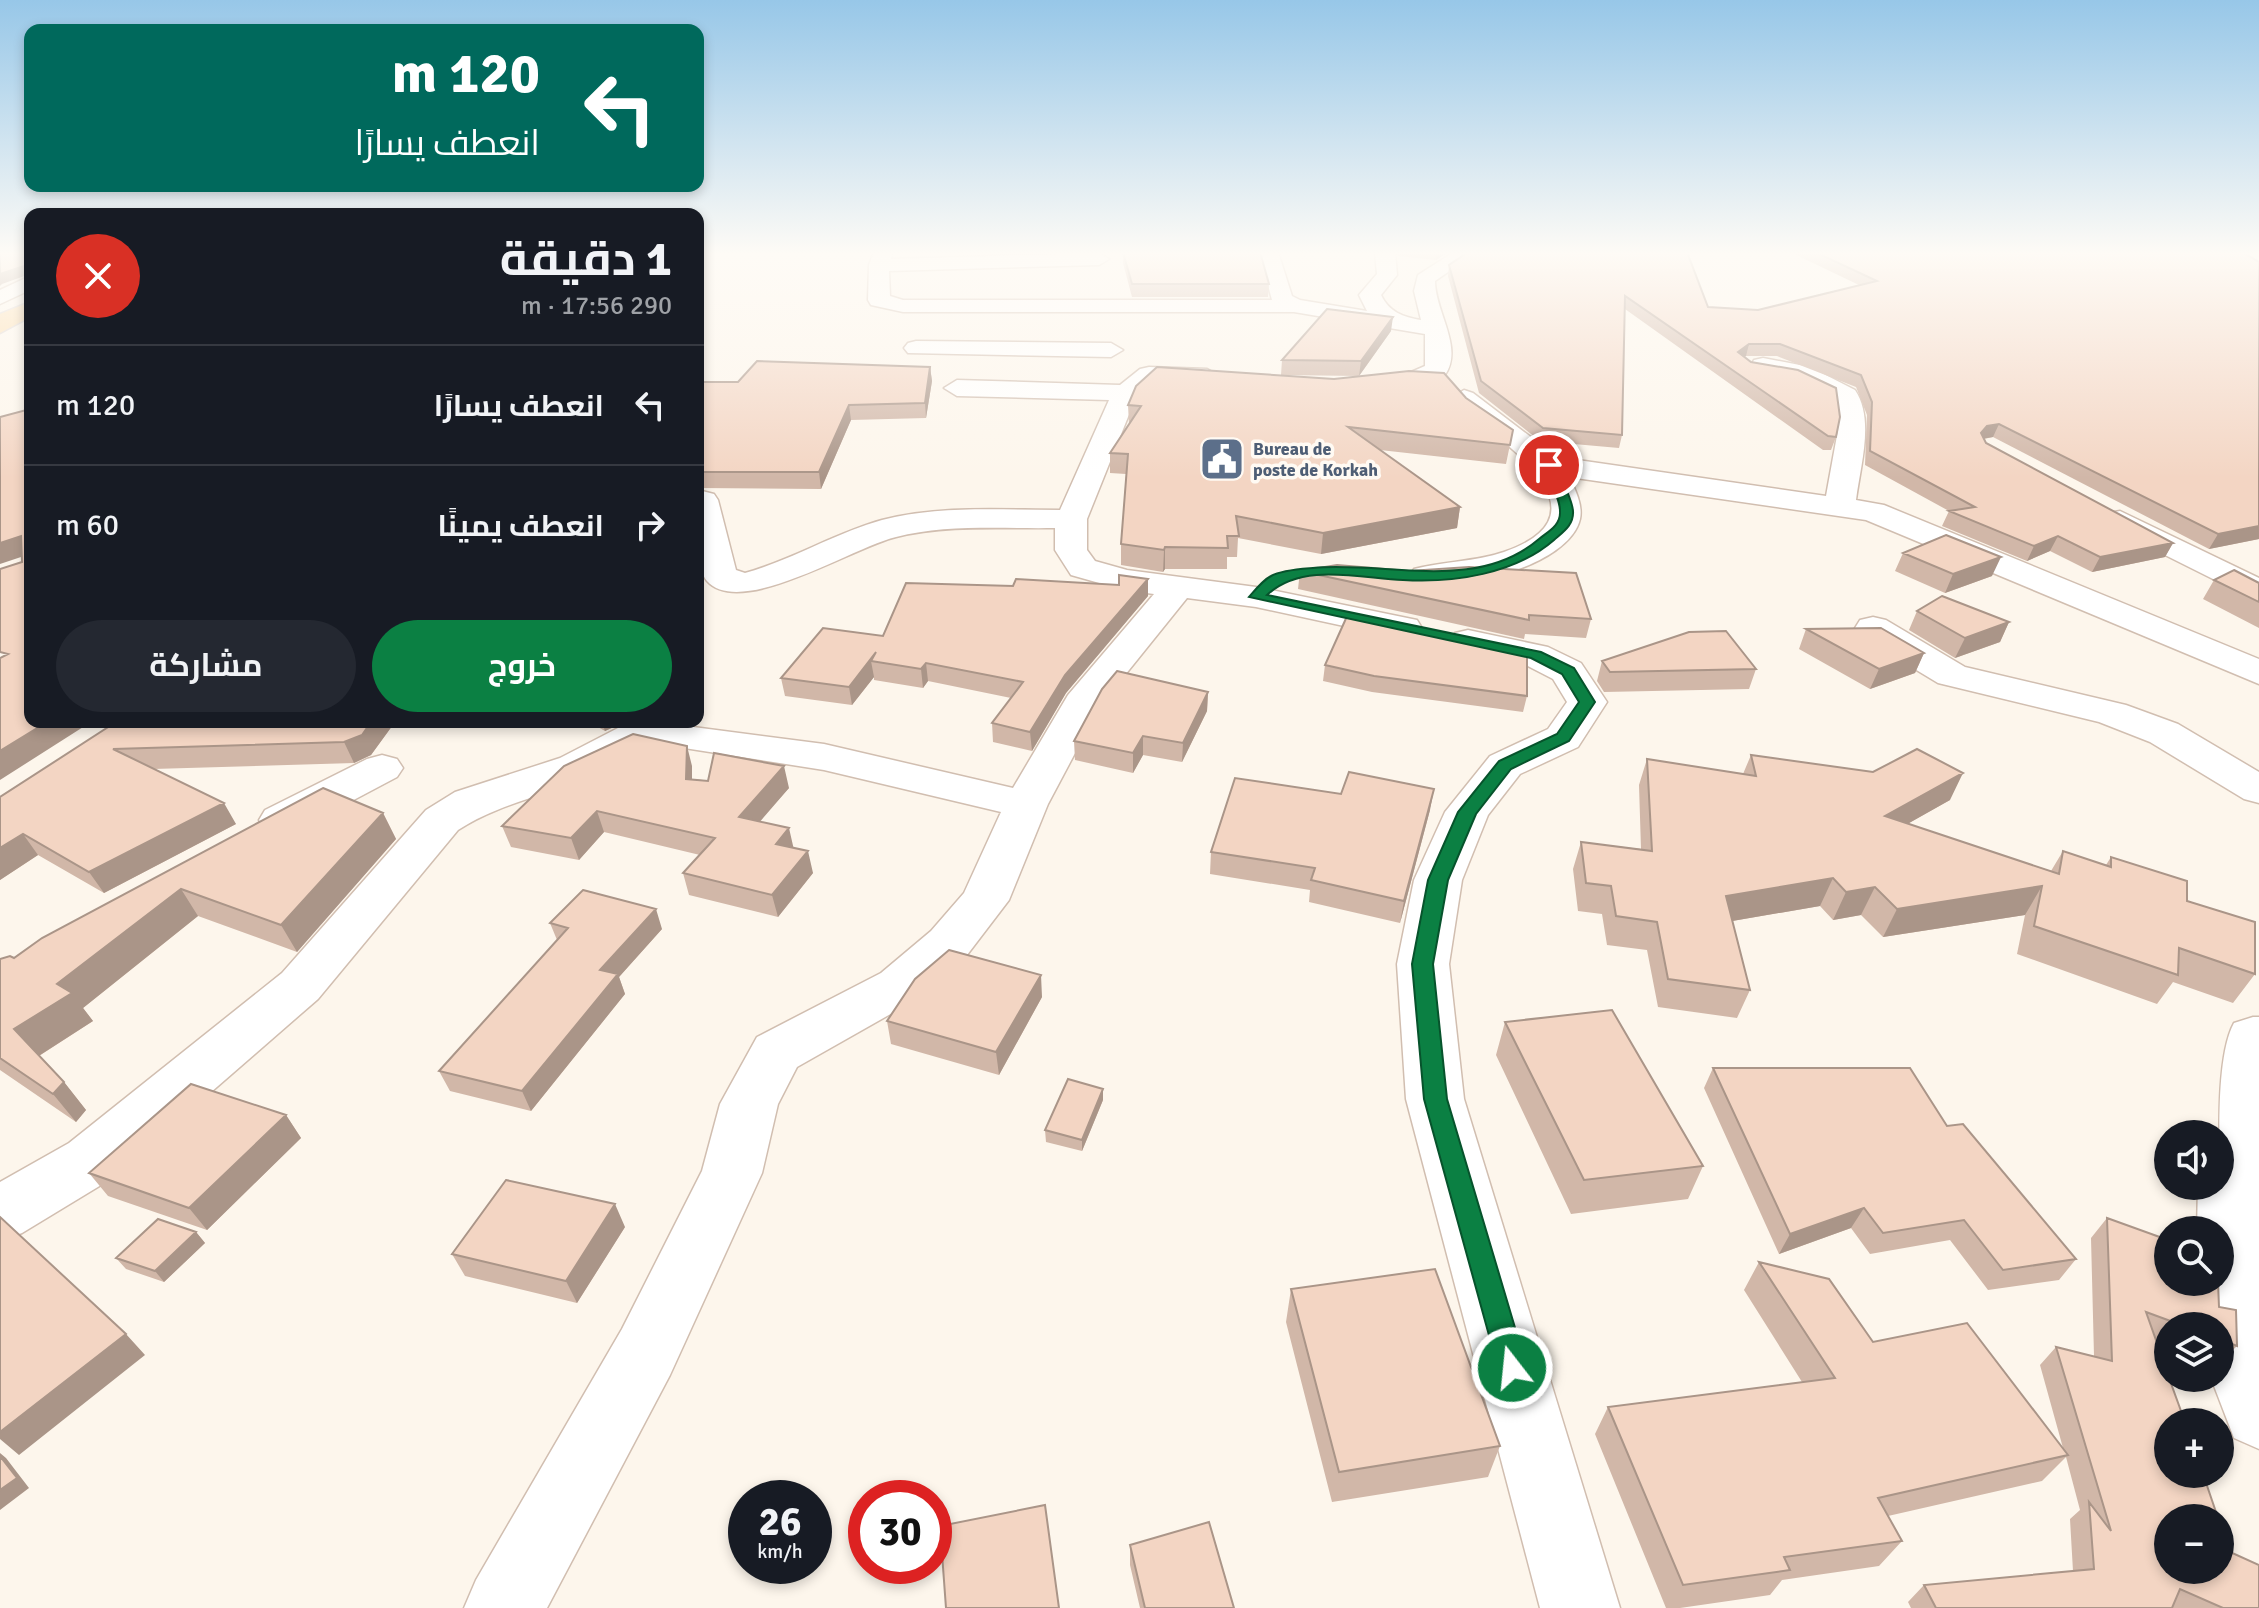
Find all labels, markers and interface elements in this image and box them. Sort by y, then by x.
text: 120 m [392,39,540,108]
icon: left [568,56,672,160]
text: انعطف يسارًا [355,121,540,166]
text: 1 دقيقة [500,230,672,289]
button: close [56,234,140,318]
text: 290 m · 17:56 [521,290,672,322]
icon: left [628,383,672,427]
text: 120 m [56,387,135,424]
text: انعطف يسارًا [434,388,604,425]
pin [1515,431,1583,499]
public building icon: Bureau de poste de Korkah [1198,435,1246,483]
place label: Bureau de poste de Korkah [1253,438,1378,481]
icon: arrive [1527,443,1571,487]
icon: right [628,503,672,547]
text: 60 m [56,507,119,544]
text: انعطف يمينًا [437,508,604,545]
button: مشاركة [56,620,356,712]
button: خروج [372,620,672,712]
map controls [2154,1120,2234,1584]
button: sound [2154,1120,2234,1200]
button: search [2154,1216,2234,1296]
button: layers [2154,1312,2234,1392]
position arrow [1470,1326,1554,1410]
button: + [2154,1408,2234,1488]
speed limit sign: 30 [848,1480,952,1584]
text: 26 [758,1497,802,1547]
button: − [2154,1504,2234,1584]
text: km/h [757,1539,803,1564]

